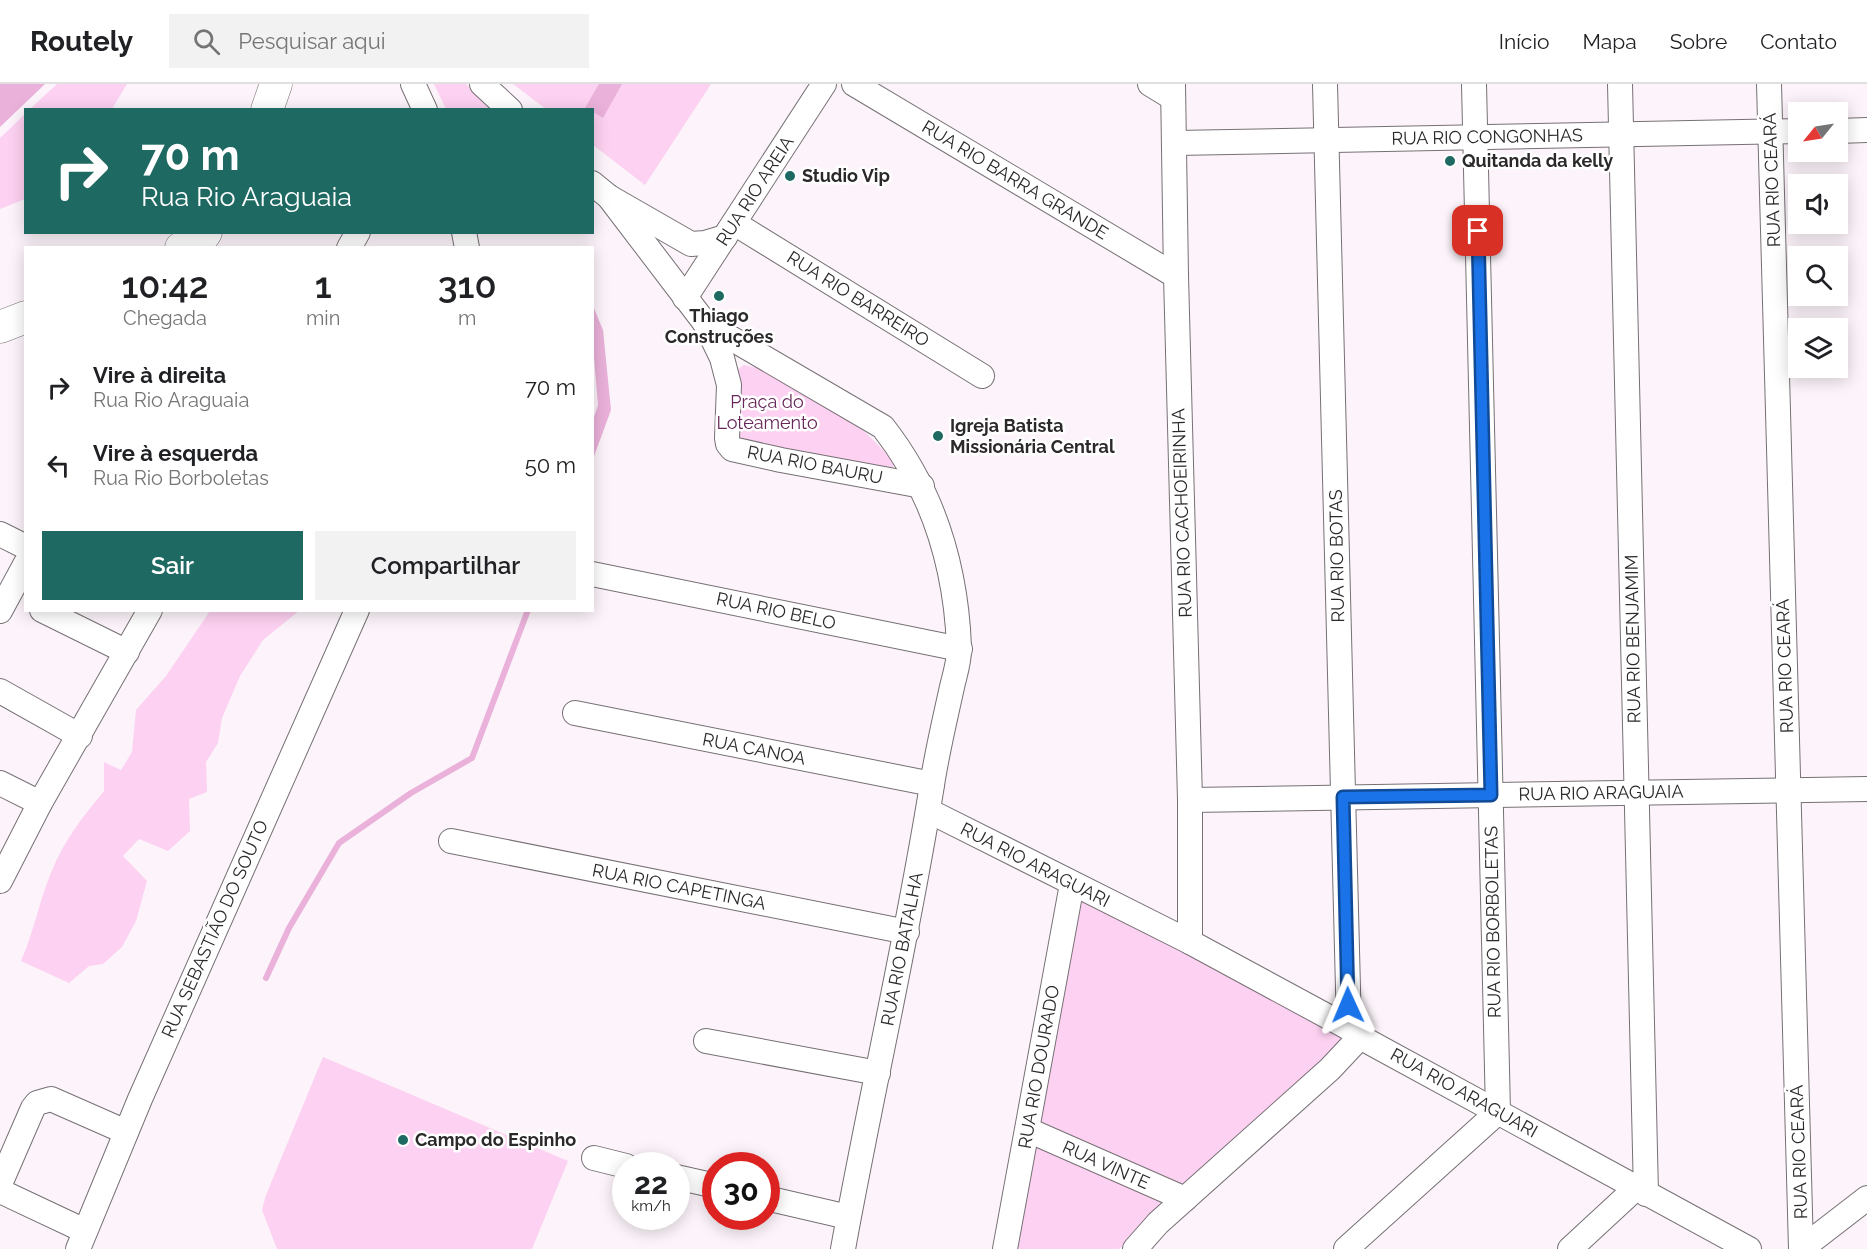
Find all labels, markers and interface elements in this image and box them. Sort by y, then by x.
search box [169,14,589,68]
text: Routely [30,25,133,58]
icon: search [190,25,223,58]
text: Pesquisar aqui [238,28,386,54]
text: Início [1499,29,1549,54]
text: Mapa [1582,29,1637,54]
text: Sobre [1670,29,1727,54]
text: Contato [1760,29,1837,54]
north arrow [1788,102,1848,162]
map controls [1788,102,1848,378]
street label: RUA RIO CEARÁ [1758,112,1784,248]
street label: RUA RIO BARRA GRANDE [918,116,1112,244]
street label: RUA RIO CONGONHAS [1391,124,1583,149]
text: 70 m [141,131,240,180]
icon: right [42,132,120,210]
street label: RUA RIO AREIA [711,132,798,249]
place label: Quitanda da kelly [1462,150,1613,171]
marker: Quitanda da kelly [1443,154,1457,168]
place label: Studio Vip [802,165,890,186]
marker: Studio Vip [783,169,797,183]
button: sound [1788,174,1848,234]
text: Rua Rio Araguaia [141,181,352,212]
pin [1452,205,1503,256]
icon: arrive [1461,214,1494,247]
street label: RUA RIO BARREIRO [783,246,933,351]
button: search [1788,246,1848,306]
text: 10:42 [121,264,209,306]
text: 1 [315,264,332,306]
text: 310 [438,264,497,306]
marker: Thiago Construções [712,289,726,303]
place label: Thiago Construções [665,305,773,347]
text: Chegada [123,306,207,330]
text: min [306,306,340,330]
text: m [458,306,476,330]
button: layers [1788,318,1848,378]
text: Vire à direita [93,362,226,388]
icon: right [42,371,75,404]
text: 70 m [525,374,576,400]
text: Rua Rio Araguaia [93,388,249,412]
park label: Praça do Loteamento [716,391,818,433]
street label: RUA RIO CACHOEIRINHA [1167,408,1196,618]
place label: Igreja Batista Missionária Central [950,415,1115,457]
marker: Igreja Batista Missionária Central [931,429,945,443]
text: Vire à esquerda [93,440,258,466]
street label: RUA RIO BAURU [746,441,885,488]
icon: left [42,449,75,482]
text: 50 m [525,452,576,478]
text: Rua Rio Borboletas [93,466,269,490]
street label: RUA RIO BOTAS [1325,489,1348,623]
button: Sair [42,531,303,600]
button: Compartilhar [315,531,576,600]
street label: RUA RIO BENJAMIM [1621,554,1644,724]
street label: RUA RIO BELO [714,588,838,633]
street label: RUA RIO CEARÁ [1771,598,1797,734]
street label: RUA CANOA [701,728,807,769]
street label: RUA RIO ARAGUAIA [1518,781,1684,804]
street label: RUA SEBASTIÃO DO SOUTO [157,817,272,1041]
street label: RUA RIO ARAGUARI [957,818,1113,911]
street label: RUA RIO BORBOLETAS [1480,826,1505,1018]
street label: RUA RIO CAPETINGA [591,859,768,914]
street label: RUA RIO BATALHA [876,870,927,1027]
position arrow [1316,973,1380,1037]
street label: RUA RIO DOURADO [1014,984,1063,1150]
street label: RUA RIO ARAGUARI [1387,1043,1541,1142]
street label: RUA RIO CEARÁ [1785,1084,1811,1220]
place label: Campo do Espinho [415,1129,576,1150]
marker: Campo do Espinho [396,1133,410,1147]
street label: RUA VINTE [1059,1136,1153,1193]
speed limit sign: 30 [702,1152,780,1230]
text: 22 [634,1166,668,1201]
text: km/h [631,1197,671,1215]

